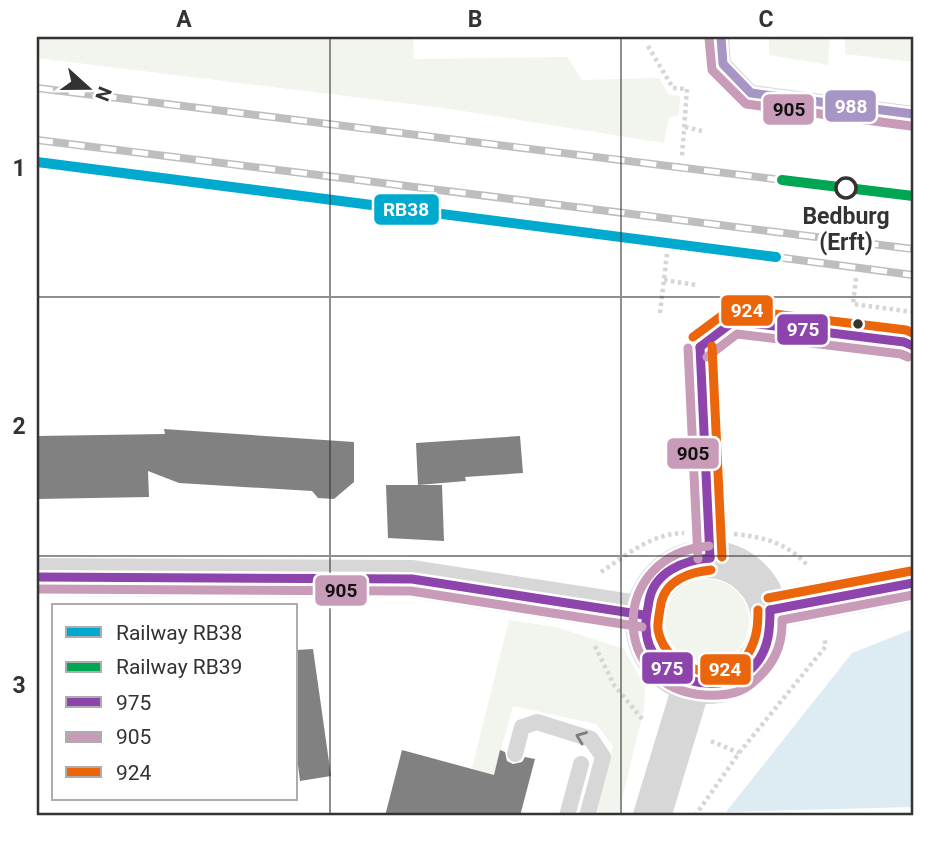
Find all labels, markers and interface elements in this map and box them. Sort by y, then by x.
text: A [176,6,192,33]
text: B [468,6,482,33]
text: C [758,6,774,33]
north arrow [52,52,122,122]
text: N [90,84,117,104]
line badge: 988 [824,89,877,123]
line badge: 905 [762,93,815,126]
text: 988 [835,95,867,118]
text: 905 [773,98,805,121]
text: 1 [12,155,26,182]
marker: Bedburg (Erft) [835,177,857,199]
line badge: RB38 [373,193,440,226]
text: RB38 [383,198,429,221]
place label: Bedburg (Erft) [802,203,890,256]
line badge: 924 [720,294,774,327]
text: 924 [731,299,763,322]
line badge: 975 [776,313,829,346]
unlabelled marker [851,317,865,331]
text: 975 [787,318,819,341]
text: 2 [12,413,26,440]
line badge: 905 [666,437,720,470]
text: 905 [677,442,709,465]
line badge: 905 [314,574,368,607]
text: 905 [325,579,357,602]
legend [52,604,298,800]
text: Railway RB38 [116,621,242,645]
line badge: 975 [641,651,694,685]
line badge: 924 [699,653,752,686]
text: Railway RB39 [116,655,242,679]
text: 975 [651,657,683,680]
text: 924 [709,658,741,681]
text: 3 [12,672,26,699]
text: 975 [116,691,151,715]
text: 905 [116,725,151,749]
one-way arrow [576,731,588,745]
text: 924 [116,761,152,785]

